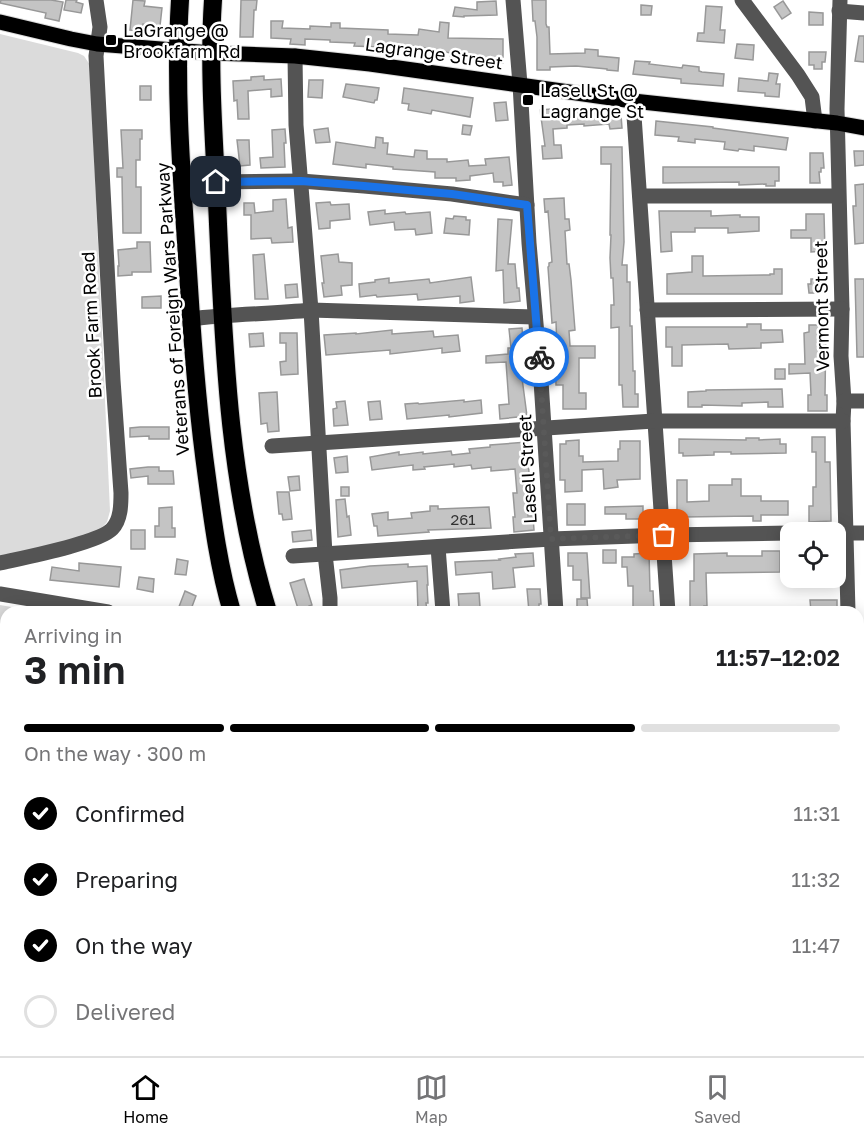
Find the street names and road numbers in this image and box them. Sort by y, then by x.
street label: Lagrange Street [364,32,504,74]
street label: Veterans of Foreign Wars Parkway [151,162,193,456]
street label: Vermont Street [809,240,833,372]
street label: Brook Farm Road [76,251,106,399]
street label: Lasell Street [513,414,541,524]

